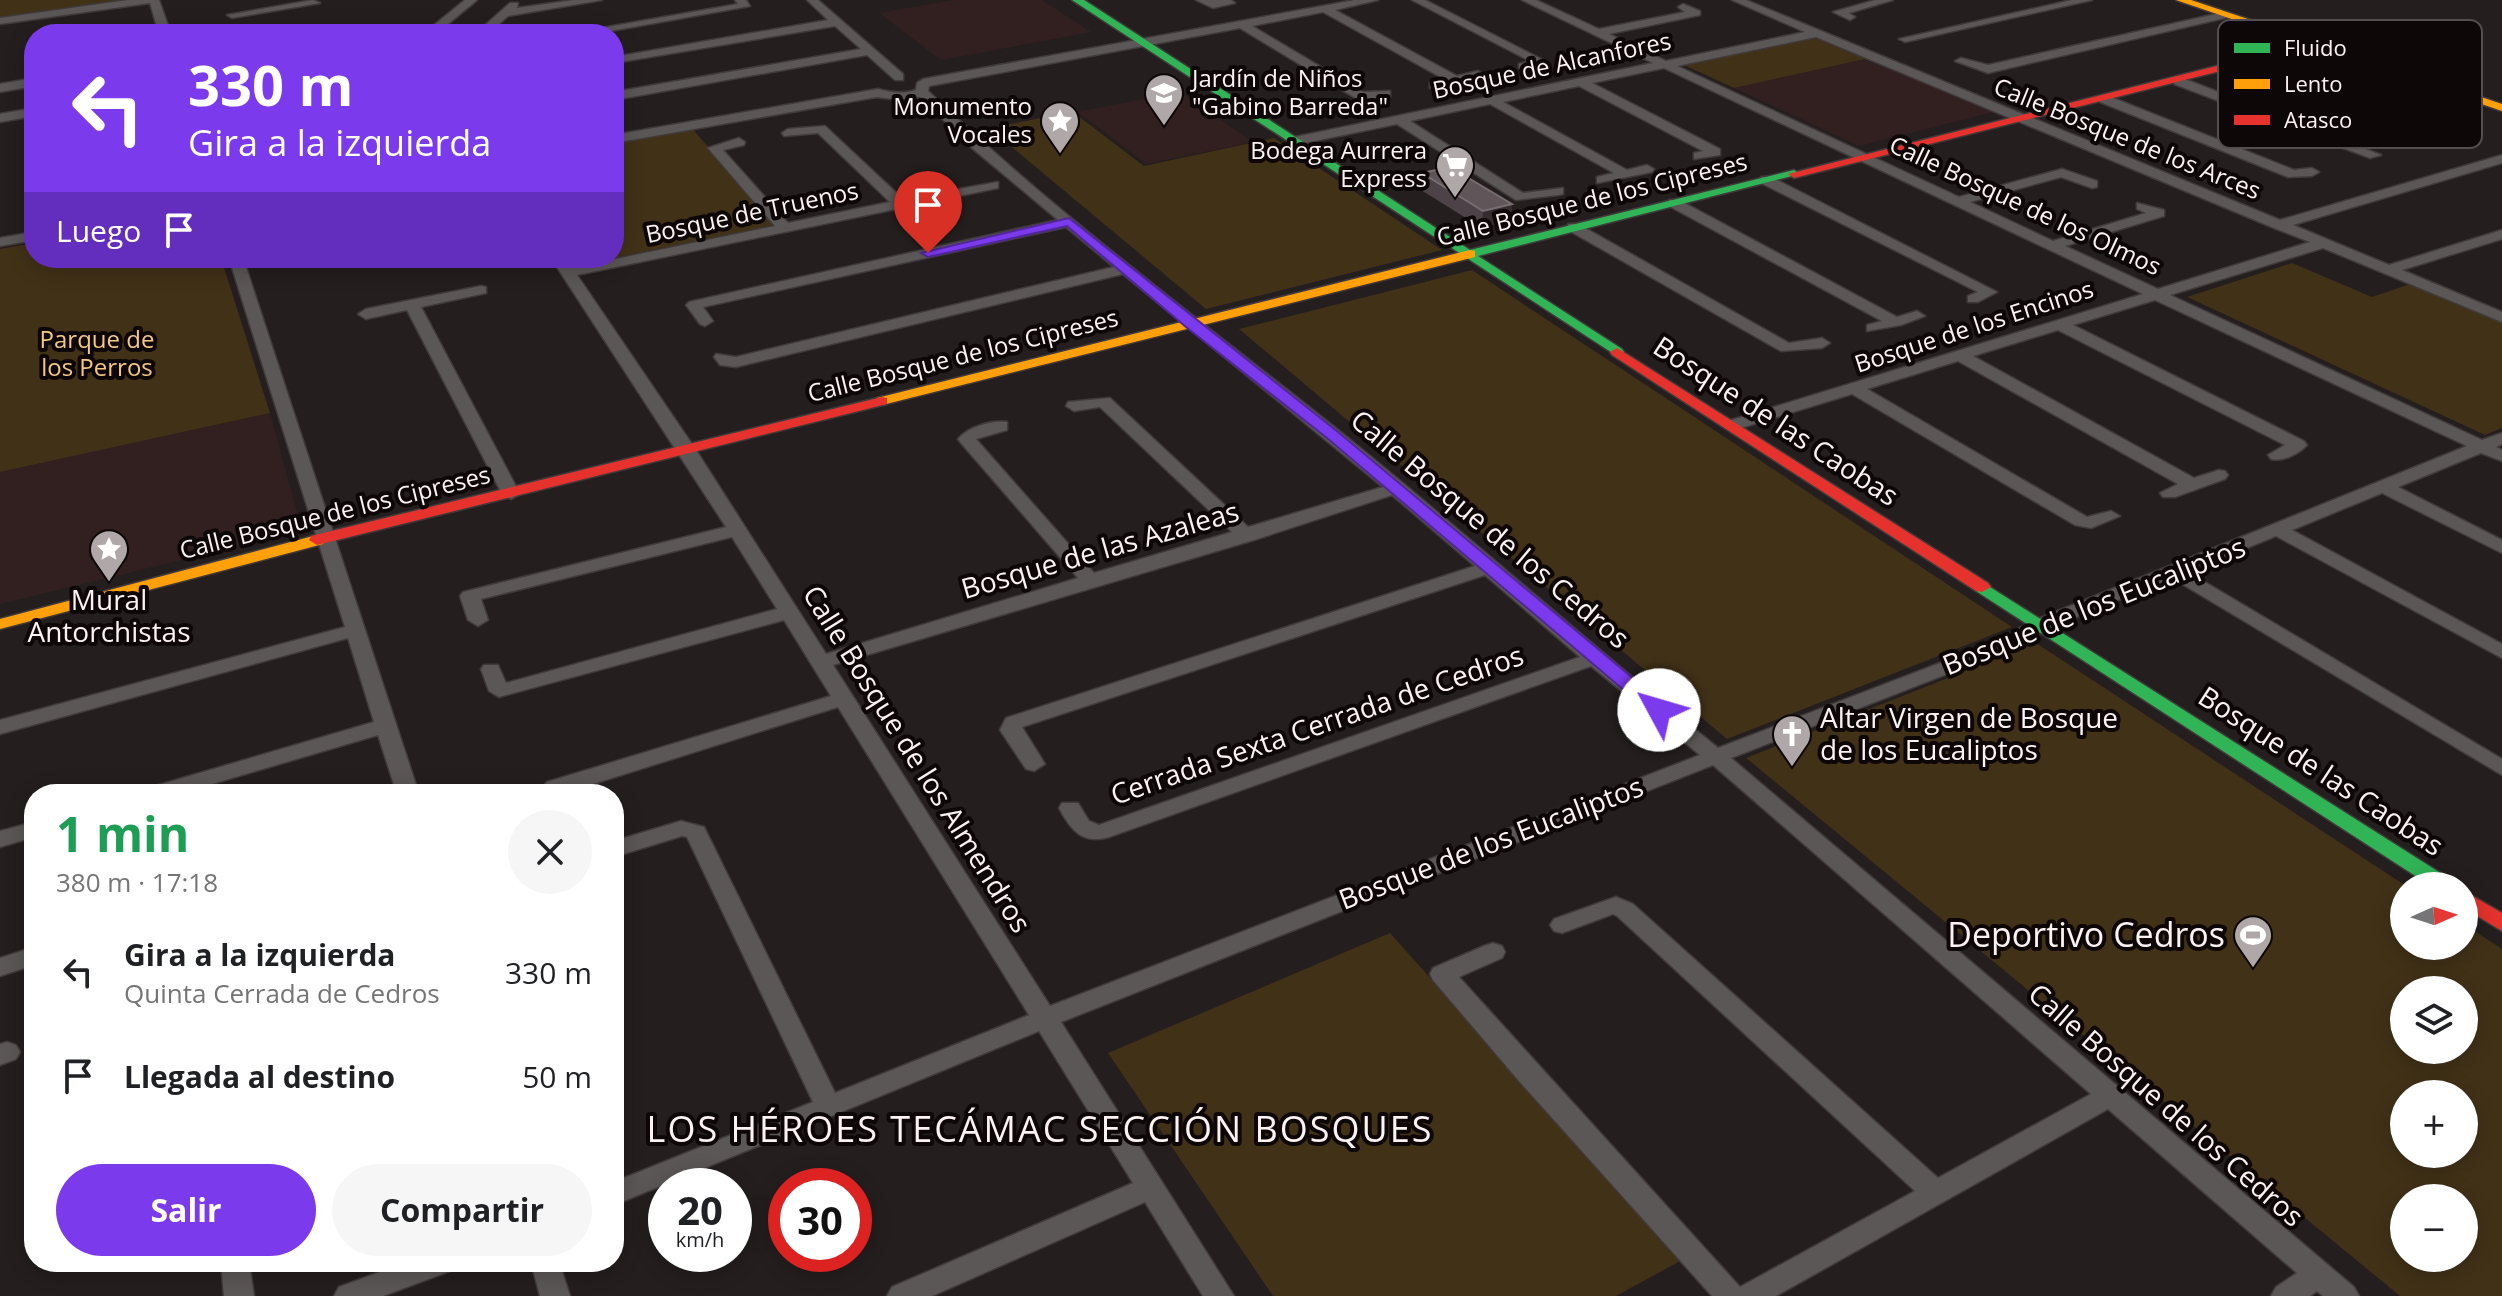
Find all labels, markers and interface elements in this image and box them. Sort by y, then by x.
legend [2218,20,2482,148]
street label: Bosque de Alcanfores [1429,23,1674,106]
text: Fluido [2284,32,2347,62]
text: 330 m [188,46,354,122]
icon: left [56,56,160,160]
place label: Jardín de Niños "Gabino Barreda" [1190,61,1388,122]
text: Lento [2284,68,2342,98]
street label: Calle Bosque de los Arces [1989,69,2266,206]
school or university icon: Jardín de Niños "Gabino Barreda" [1143,72,1185,127]
place label: Monumento Vocales [893,89,1032,150]
place icon: Monumento Vocales [1039,100,1081,155]
text: Atasco [2284,104,2352,134]
text: Gira a la izquierda [188,118,491,167]
street label: Calle Bosque de los Olmos [1884,127,2167,282]
place label: Bodega Aurrera Express [1250,133,1427,194]
street label: Calle Bosque de los Cipreses [1433,144,1750,253]
supermarket icon: Bodega Aurrera Express [1434,144,1476,199]
pin [894,171,962,253]
street label: Bosque de Truenos [642,173,861,250]
icon: arrive [906,183,950,227]
icon: arrive [157,208,201,252]
text: Luego [56,210,141,251]
street label: Bosque de los Encinos [1850,271,2097,380]
street label: Calle Bosque de los Cipreses [804,300,1121,409]
park label: Parque de los Perros [40,322,154,383]
street label: Bosque de las Caobas [1647,327,1906,514]
street label: Calle Bosque de los Cedros [1343,400,1638,656]
street label: Calle Bosque de los Cipreses [176,457,493,566]
street label: Bosque de las Azaleas [957,491,1243,607]
street label: Bosque de los Eucaliptos [1937,527,2251,683]
place icon: Mural Antorchistas [88,528,130,583]
street label: Calle Bosque de los Almendros [795,578,1041,939]
place label: Mural Antorchistas [27,580,191,650]
street label: Cerrada Sexta Cerrada de Cedros [1105,635,1528,813]
position arrow [1617,668,1701,752]
street label: Bosque de las Caobas [2192,677,2451,864]
place label: Altar Virgen de Bosque de los Eucaliptos [1820,698,2118,768]
church icon: Altar Virgen de Bosque de los Eucaliptos [1771,713,1813,768]
street label: Bosque de los Eucaliptos [1333,766,1648,918]
text: 1 min [56,801,189,866]
button: close [508,810,592,894]
text: 380 m · 17:18 [56,864,218,900]
north arrow [2390,872,2478,960]
map controls [2390,872,2478,1272]
place label: Deportivo Cedros [1947,911,2225,957]
sports icon: Deportivo Cedros [2232,914,2274,969]
text: Gira a la izquierda [124,934,396,975]
icon: left [56,950,100,994]
text: 330 m [505,952,592,993]
street label: Calle Bosque de los Cedros [2021,974,2312,1234]
text: Quinta Cerrada de Cedros [124,975,440,1011]
button: layers [2390,976,2478,1064]
icon: arrive [56,1054,100,1098]
text: Llegada al destino [124,1056,395,1097]
text: 50 m [522,1056,592,1097]
button: + [2390,1080,2478,1168]
district label: LOS HÉROES TECÁMAC SECCIÓN BOSQUES [647,1104,1433,1153]
button: Salir [56,1164,316,1256]
button: Compartir [332,1164,592,1256]
speed limit sign: 30 [768,1168,872,1272]
text: 20 [677,1182,723,1237]
button: − [2390,1184,2478,1272]
text: km/h [676,1226,724,1253]

